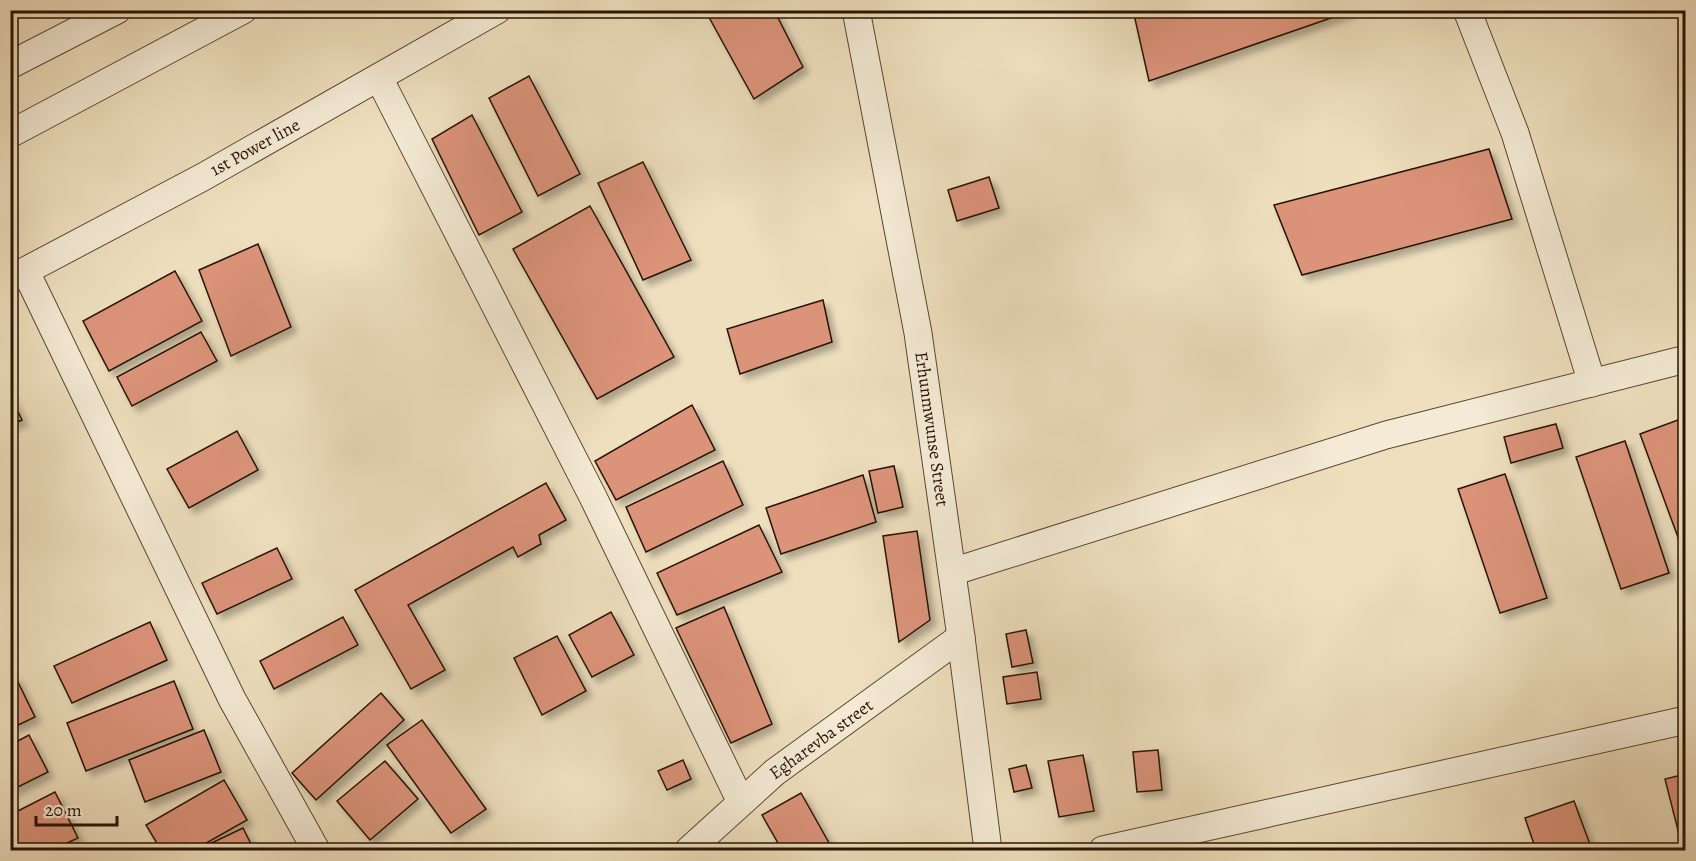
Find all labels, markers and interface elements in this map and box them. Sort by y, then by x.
street label: 1st Power line [206,113,304,181]
street label: Erhunmwunse Street [909,350,955,508]
street label: Egharevba street [764,693,878,785]
scale bar [36,789,117,827]
text: 20 m [45,798,82,822]

